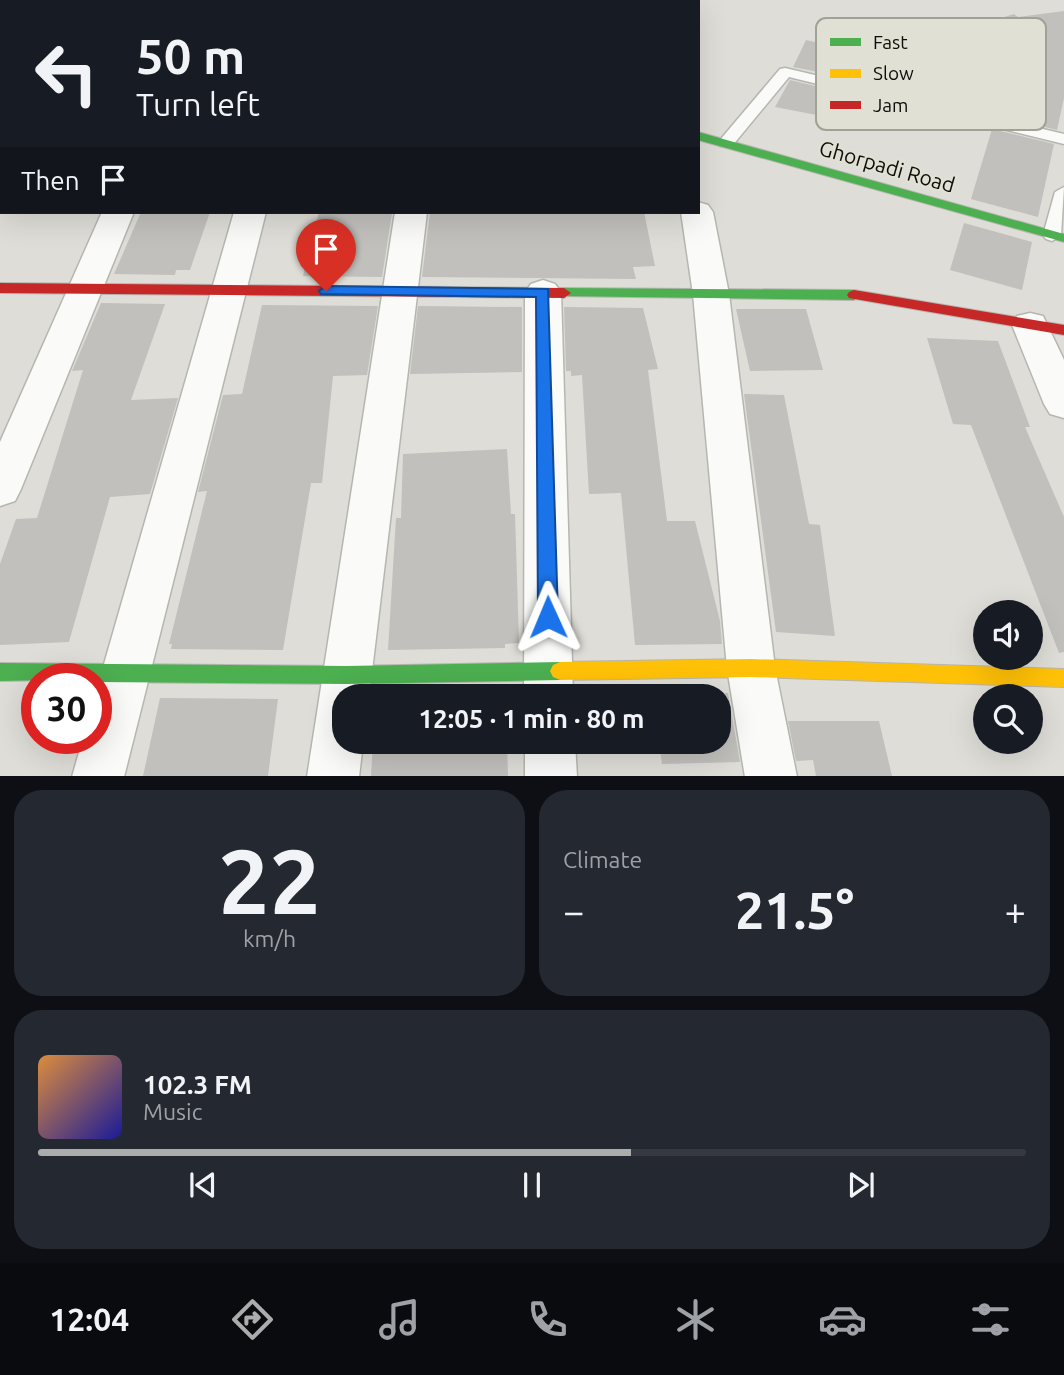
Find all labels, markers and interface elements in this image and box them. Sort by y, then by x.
legend [816,18,1046,130]
icon: left [21,28,112,119]
text: 50 m [136,28,245,83]
text: Fast [873,31,908,53]
text: Slow [873,62,914,84]
text: Turn left [136,86,260,122]
text: Jam [873,94,909,116]
street label: Ghorpadi Road [817,135,958,197]
icon: arrive [94,161,132,199]
text: Then [21,166,80,195]
pin [296,219,356,291]
icon: arrive [307,230,345,268]
position arrow [511,580,585,654]
map controls [973,600,1043,754]
button: sound [973,600,1043,670]
speed limit sign: 30 [21,663,112,754]
button: search [973,684,1043,754]
text: 12:05 · 1 min · 80 m [418,704,645,733]
text: 22 [218,829,321,931]
text: Climate [563,847,642,872]
text: 21.5° [735,881,854,939]
text: − [563,890,584,932]
text: + [1005,890,1026,932]
text: km/h [243,926,296,951]
text: 102.3 FM [143,1070,252,1099]
text: Music [143,1099,202,1124]
icon: previous [184,1166,222,1204]
icon: pause [513,1166,551,1204]
icon: next [842,1166,880,1204]
icon: directions [228,1295,277,1344]
icon: music [375,1295,424,1344]
icon: phone [523,1295,572,1344]
icon: climate [671,1295,720,1344]
icon: car [818,1295,867,1344]
icon: filters [966,1295,1015,1344]
text: 12:04 [49,1301,129,1337]

